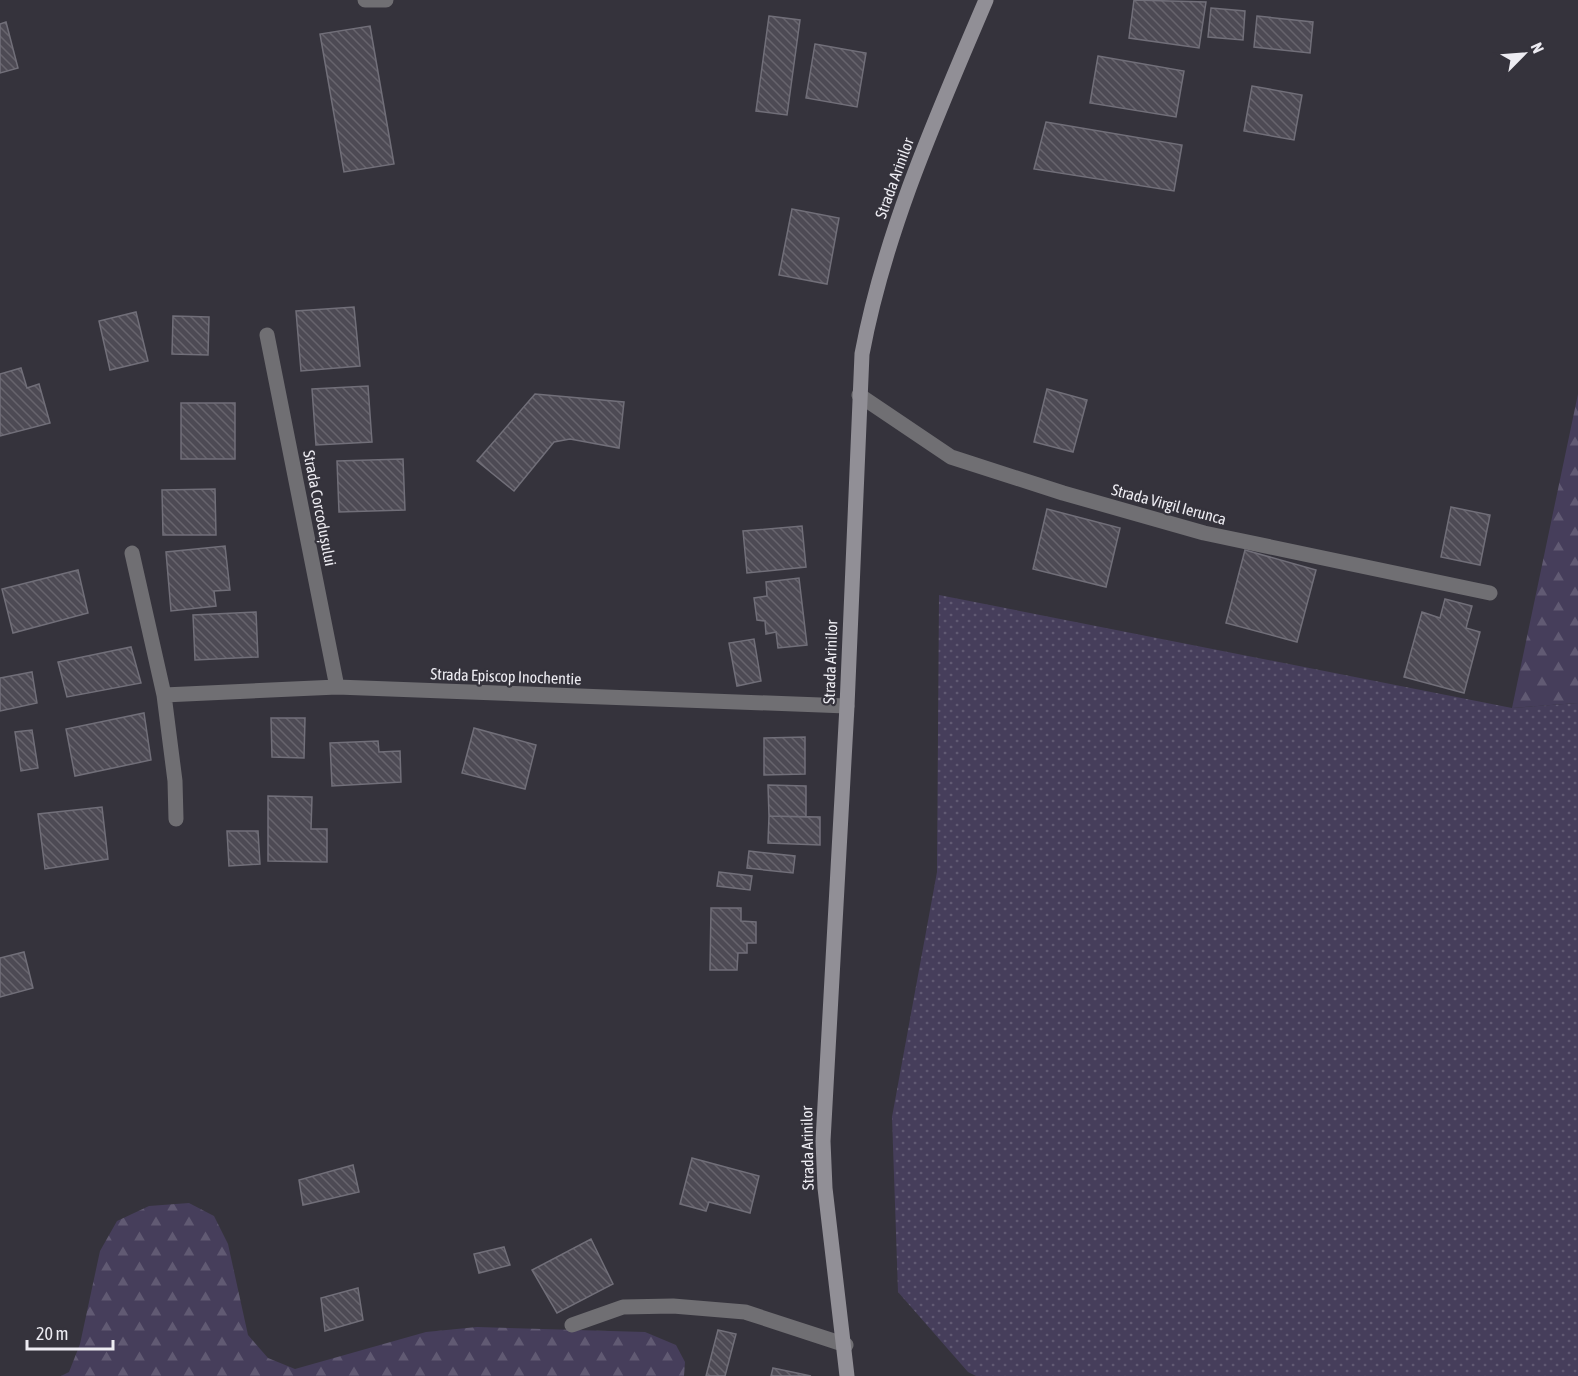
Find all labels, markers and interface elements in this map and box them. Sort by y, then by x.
north arrow [1494,24,1554,84]
text: N [1527,40,1548,56]
street label: Strada Arinilor [871,135,917,221]
street label: Strada Corcodușului [299,449,340,568]
street label: Strada Virgil Ierunca [1109,480,1228,529]
street label: Strada Arinilor [820,619,840,704]
street label: Strada Episcop Inochentie [430,664,582,689]
street label: Strada Arinilor [797,1105,817,1190]
scale bar [27,1313,112,1351]
text: 20 m [36,1323,68,1344]

